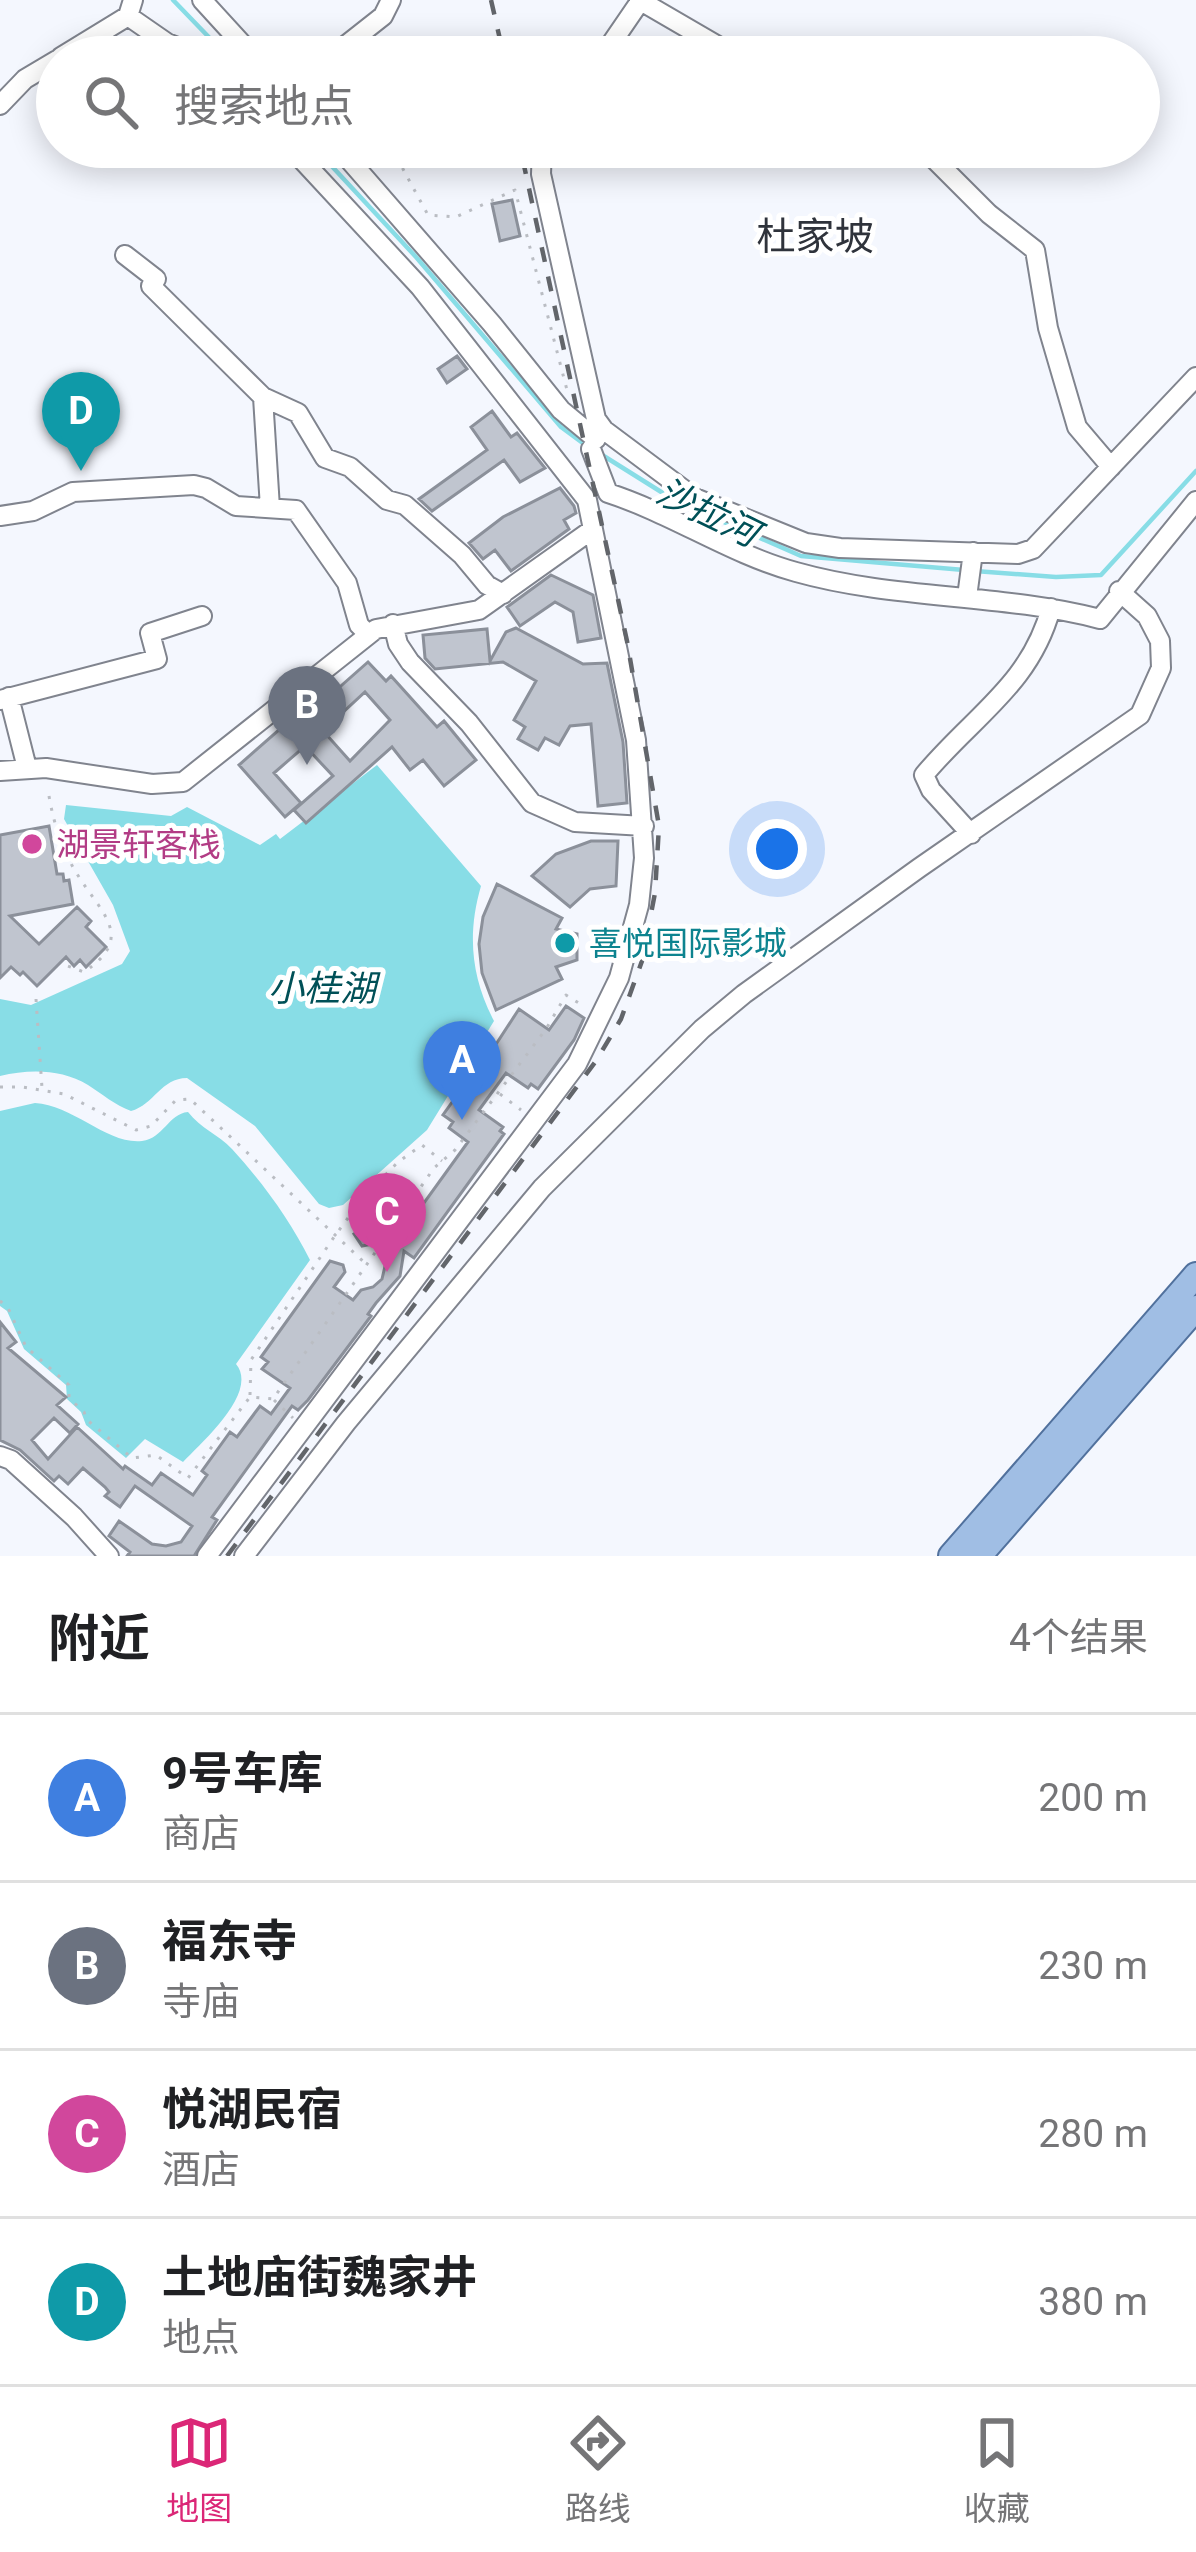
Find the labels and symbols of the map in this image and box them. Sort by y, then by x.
district label: 杜家坡 [756,214,874,260]
pin: D [42,372,120,471]
water label: 沙拉河 [650,470,771,558]
pin: B [268,666,346,765]
your location [747,819,807,879]
place label: 湖景轩客栈 [56,825,221,864]
marker: 湖景轩客栈 [19,831,45,857]
place label: 喜悦国际影城 [589,924,787,963]
marker: 喜悦国际影城 [552,930,578,956]
water label: 小桂湖 [268,968,381,1010]
pin: A [423,1021,501,1120]
pin: C [348,1173,426,1272]

